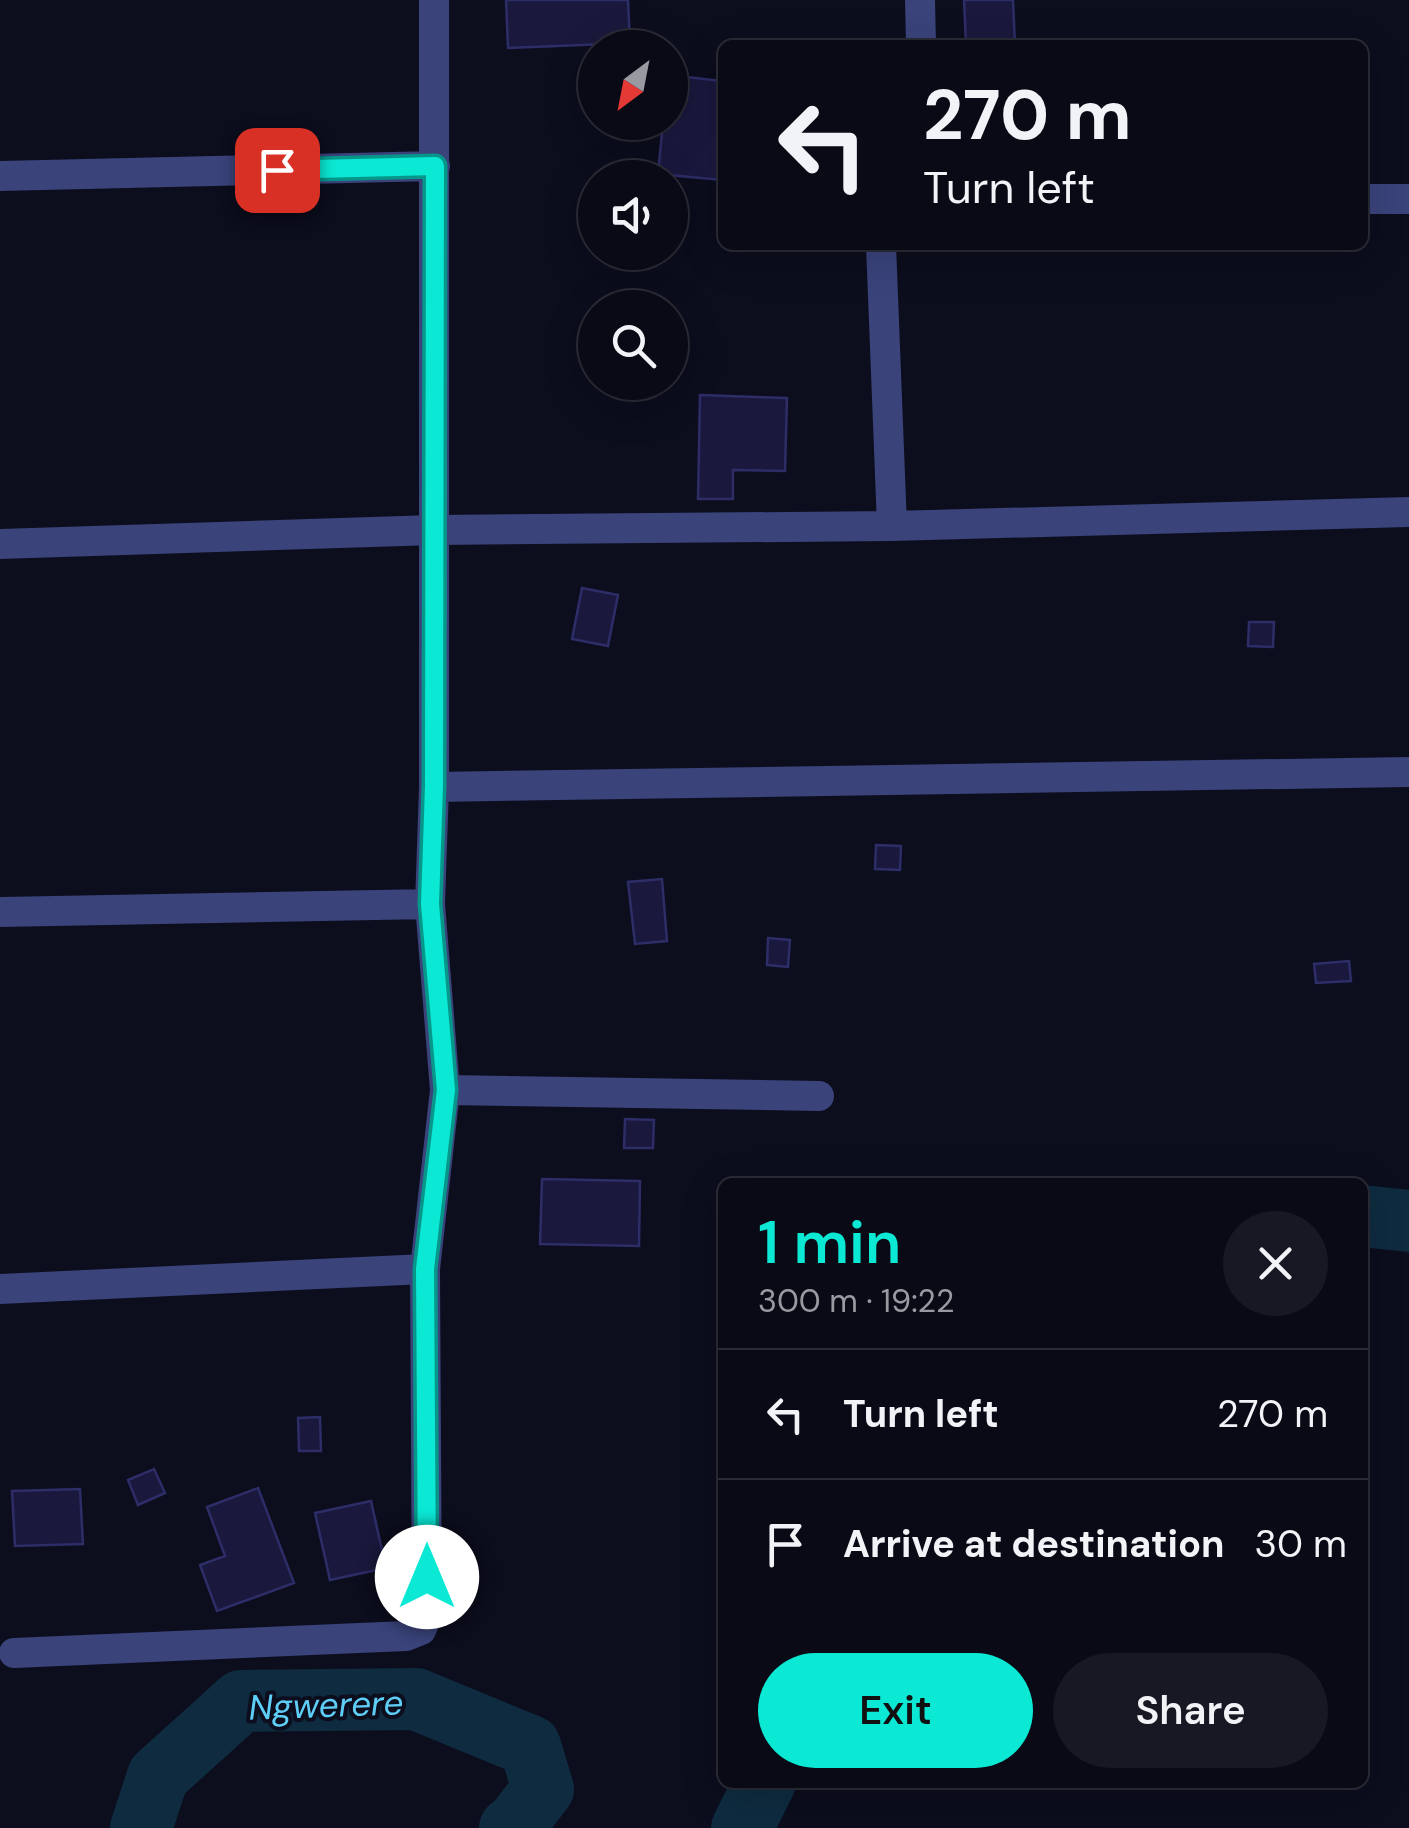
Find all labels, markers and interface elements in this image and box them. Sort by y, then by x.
north arrow [578,30,688,140]
map controls [578,30,688,400]
text: 270 m [923,70,1132,161]
icon: left [758,80,888,210]
pin [235,128,320,213]
icon: arrive [250,143,305,198]
text: Turn left [923,158,1095,217]
button: sound [578,160,688,270]
button: search [578,290,688,400]
text: 1 min [758,1203,901,1282]
button: close [1223,1211,1328,1316]
text: 300 m · 19:22 [758,1280,954,1322]
icon: left [758,1387,813,1442]
text: Turn left [843,1389,999,1439]
text: 270 m [1217,1389,1328,1439]
icon: arrive [758,1517,813,1572]
text: Arrive at destination [843,1519,1225,1569]
text: 30 m [1255,1519,1347,1569]
position arrow [375,1525,479,1629]
button: Exit [758,1653,1033,1768]
button: Share [1053,1653,1328,1768]
water label: Ngwerere [248,1679,404,1731]

